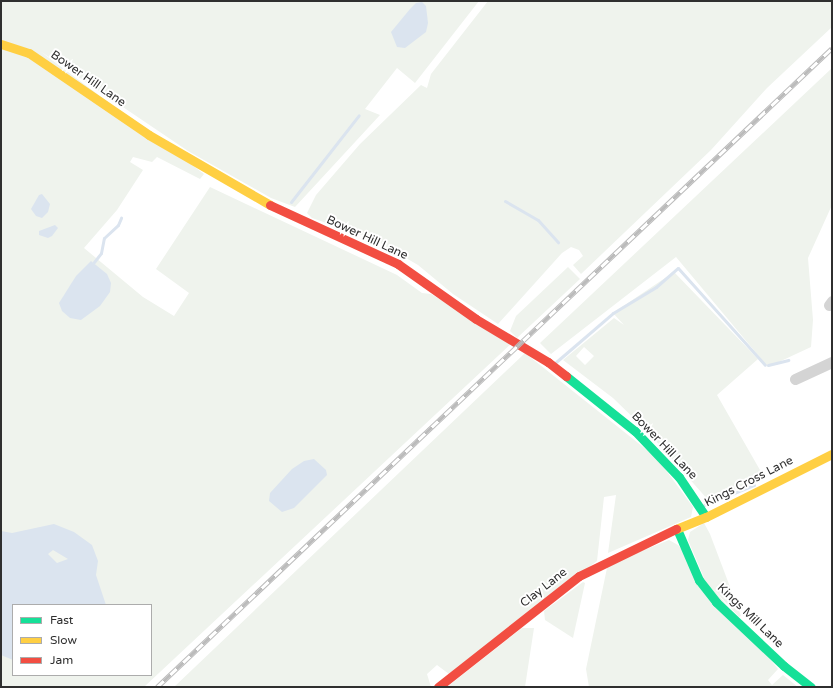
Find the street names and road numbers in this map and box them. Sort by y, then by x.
street label: Bower Hill Lane [48,48,128,110]
street label: Bower Hill Lane [324,213,410,263]
street label: Bower Hill Lane [628,409,700,483]
street label: Kings Cross Lane [702,454,796,510]
street label: Clay Lane [518,565,570,611]
street label: Kings Mill Lane [714,581,786,651]

